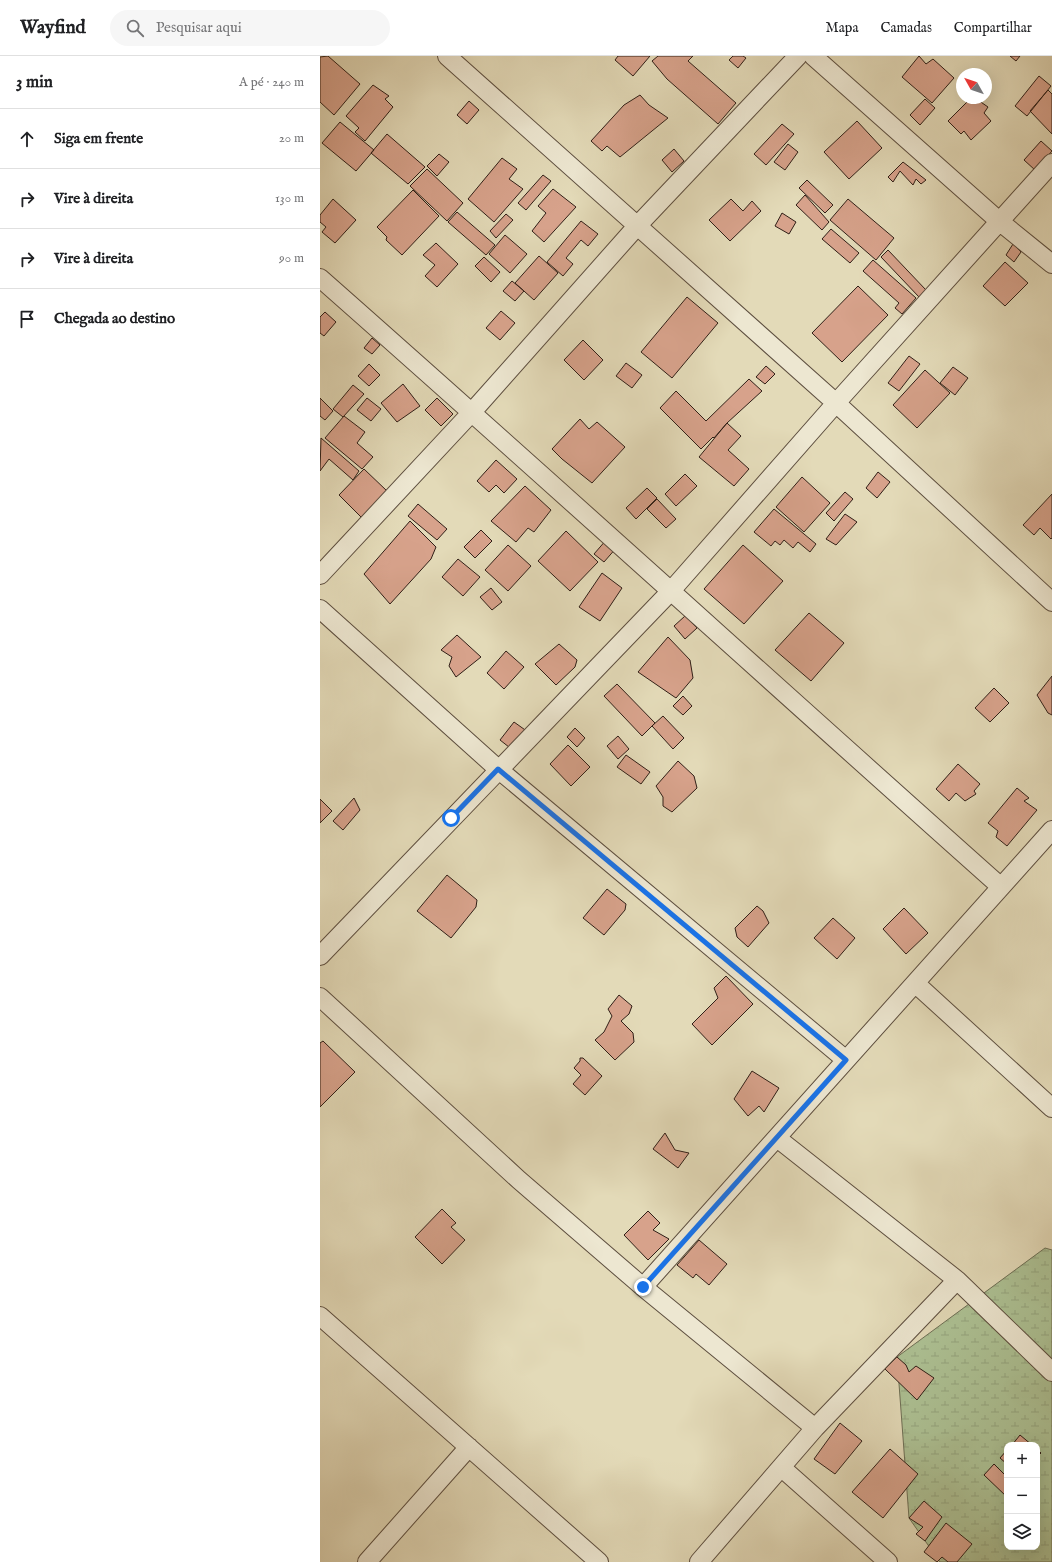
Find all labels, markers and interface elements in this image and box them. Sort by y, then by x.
search box [110,10,390,46]
text: Wayfind [20,16,86,40]
icon: search [124,17,146,39]
text: Pesquisar aqui [156,18,242,37]
text: Mapa [826,19,858,37]
text: Camadas [880,19,932,37]
text: Compartilhar [954,19,1032,37]
north arrow [956,68,992,104]
text: 3 min [16,72,53,93]
text: A pé · 240 m [239,74,304,91]
icon: ahead [16,128,38,150]
text: Siga em frente [54,129,143,148]
text: 20 m [279,130,304,147]
icon: right [16,188,38,210]
text: Vire à direita [54,189,133,208]
text: 130 m [275,190,304,207]
icon: right [16,248,38,270]
text: Vire à direita [54,249,133,268]
text: 90 m [279,250,304,267]
icon: arrive [16,308,38,330]
text: Chegada ao destino [54,309,175,328]
route start [442,809,460,827]
route end [634,1278,652,1296]
map controls [1004,1442,1040,1550]
button: + [1004,1442,1040,1478]
button: − [1004,1478,1040,1514]
button: layers [1004,1514,1040,1550]

